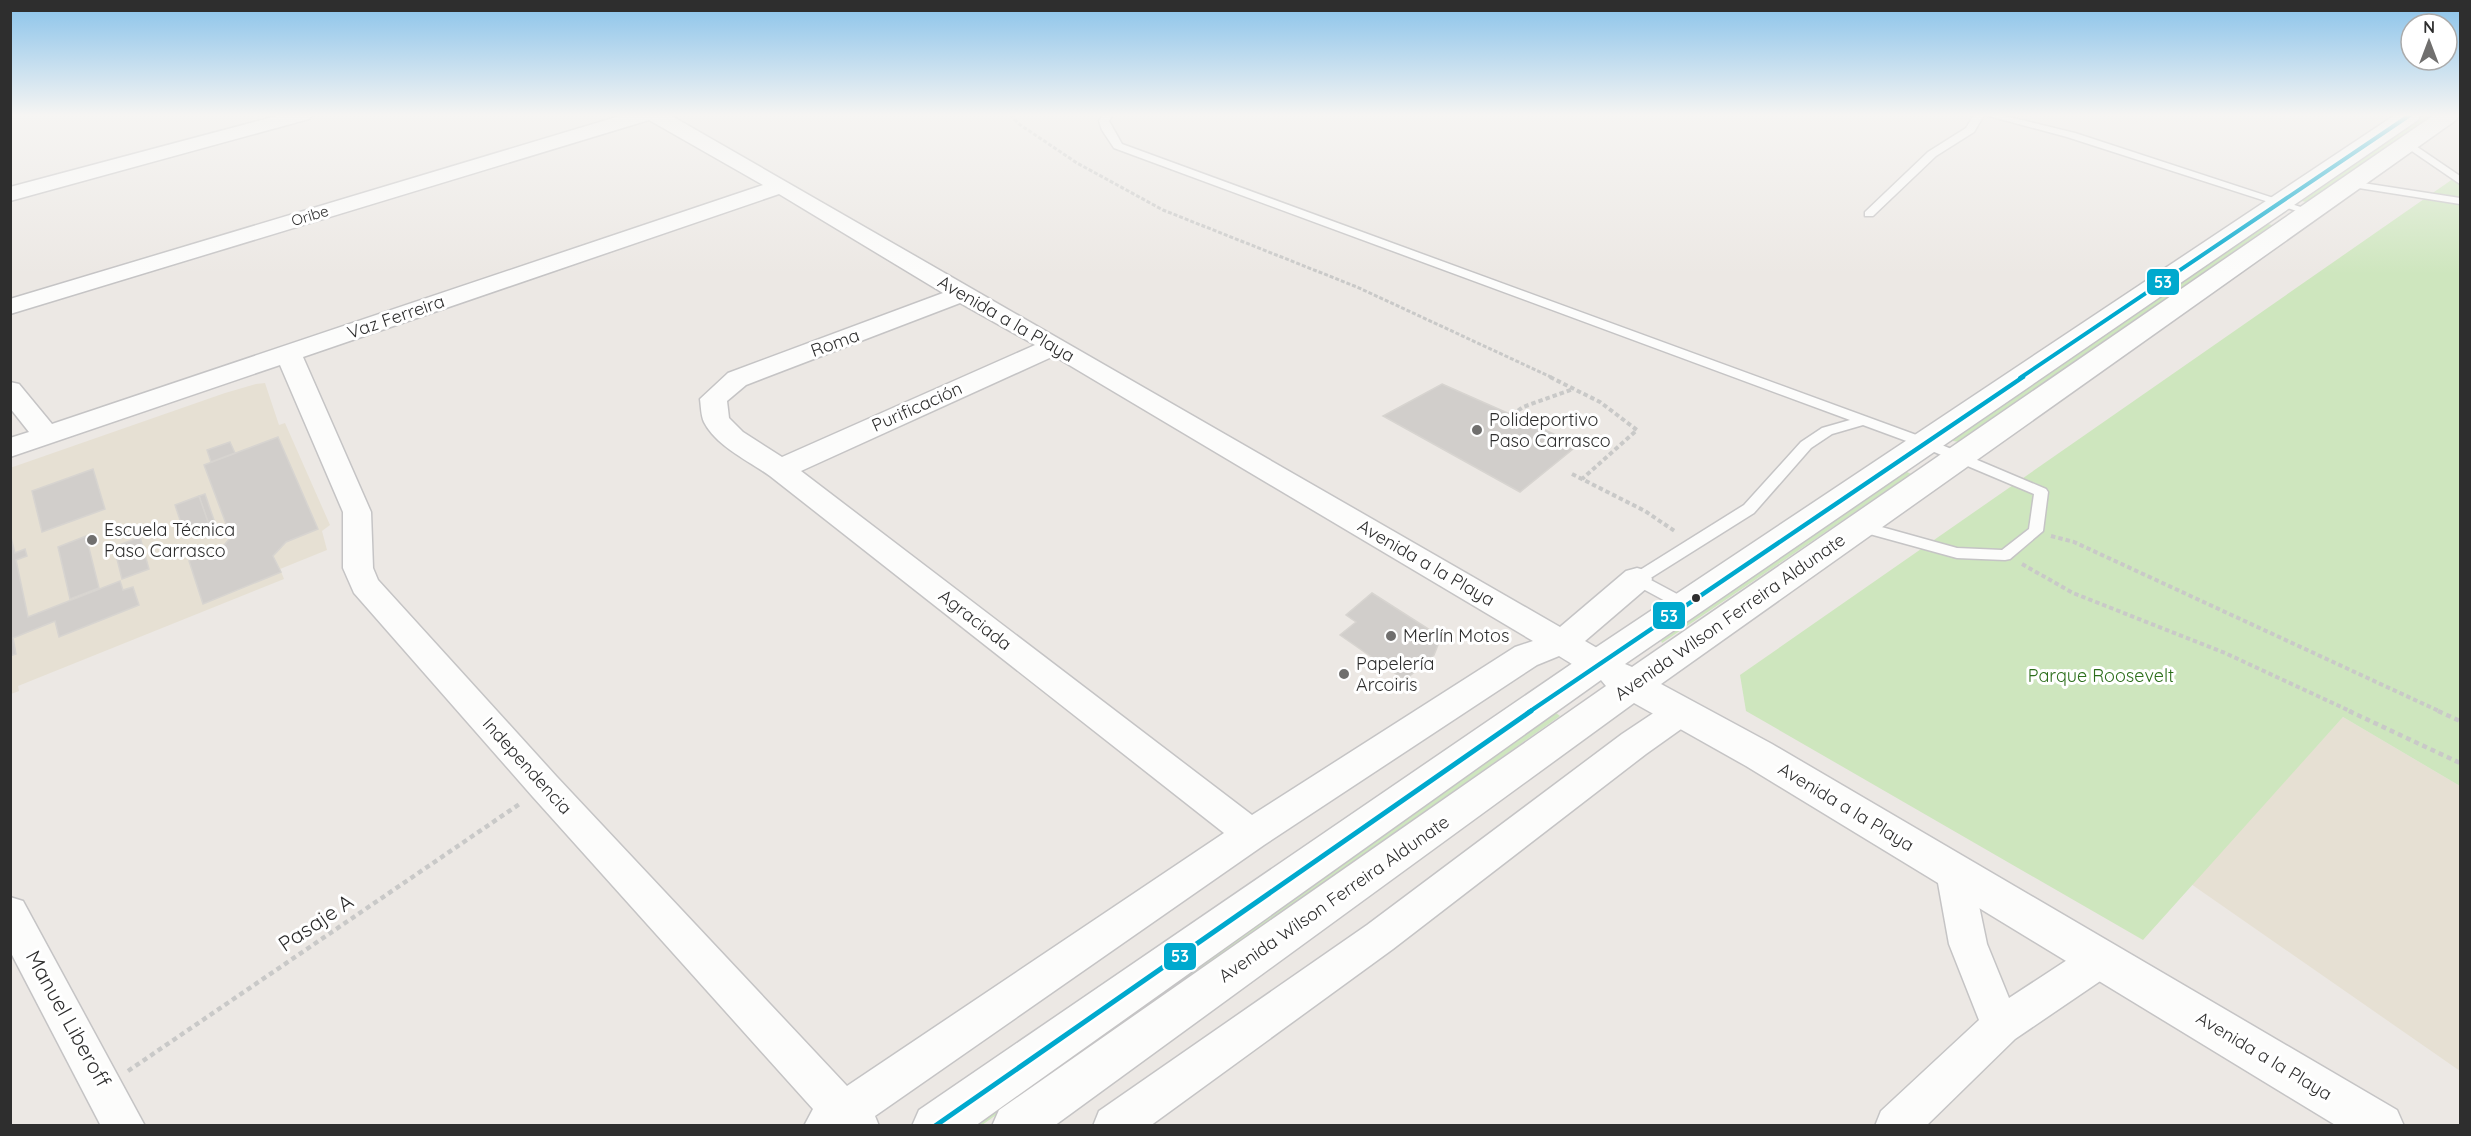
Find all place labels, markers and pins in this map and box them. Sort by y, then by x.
place label: Polideportivo Paso Carrasco [1489,408,1611,452]
marker: Polideportivo Paso Carrasco [1470,423,1484,437]
place label: Escuela Técnica Paso Carrasco [104,518,235,562]
marker: Escuela Técnica Paso Carrasco [85,533,99,547]
unlabelled marker [1690,592,1702,604]
place label: Merlín Motos [1403,624,1509,647]
marker: Merlín Motos [1384,629,1398,643]
place label: Papelería Arcoiris [1356,652,1434,696]
marker: Papelería Arcoiris [1337,667,1351,681]

